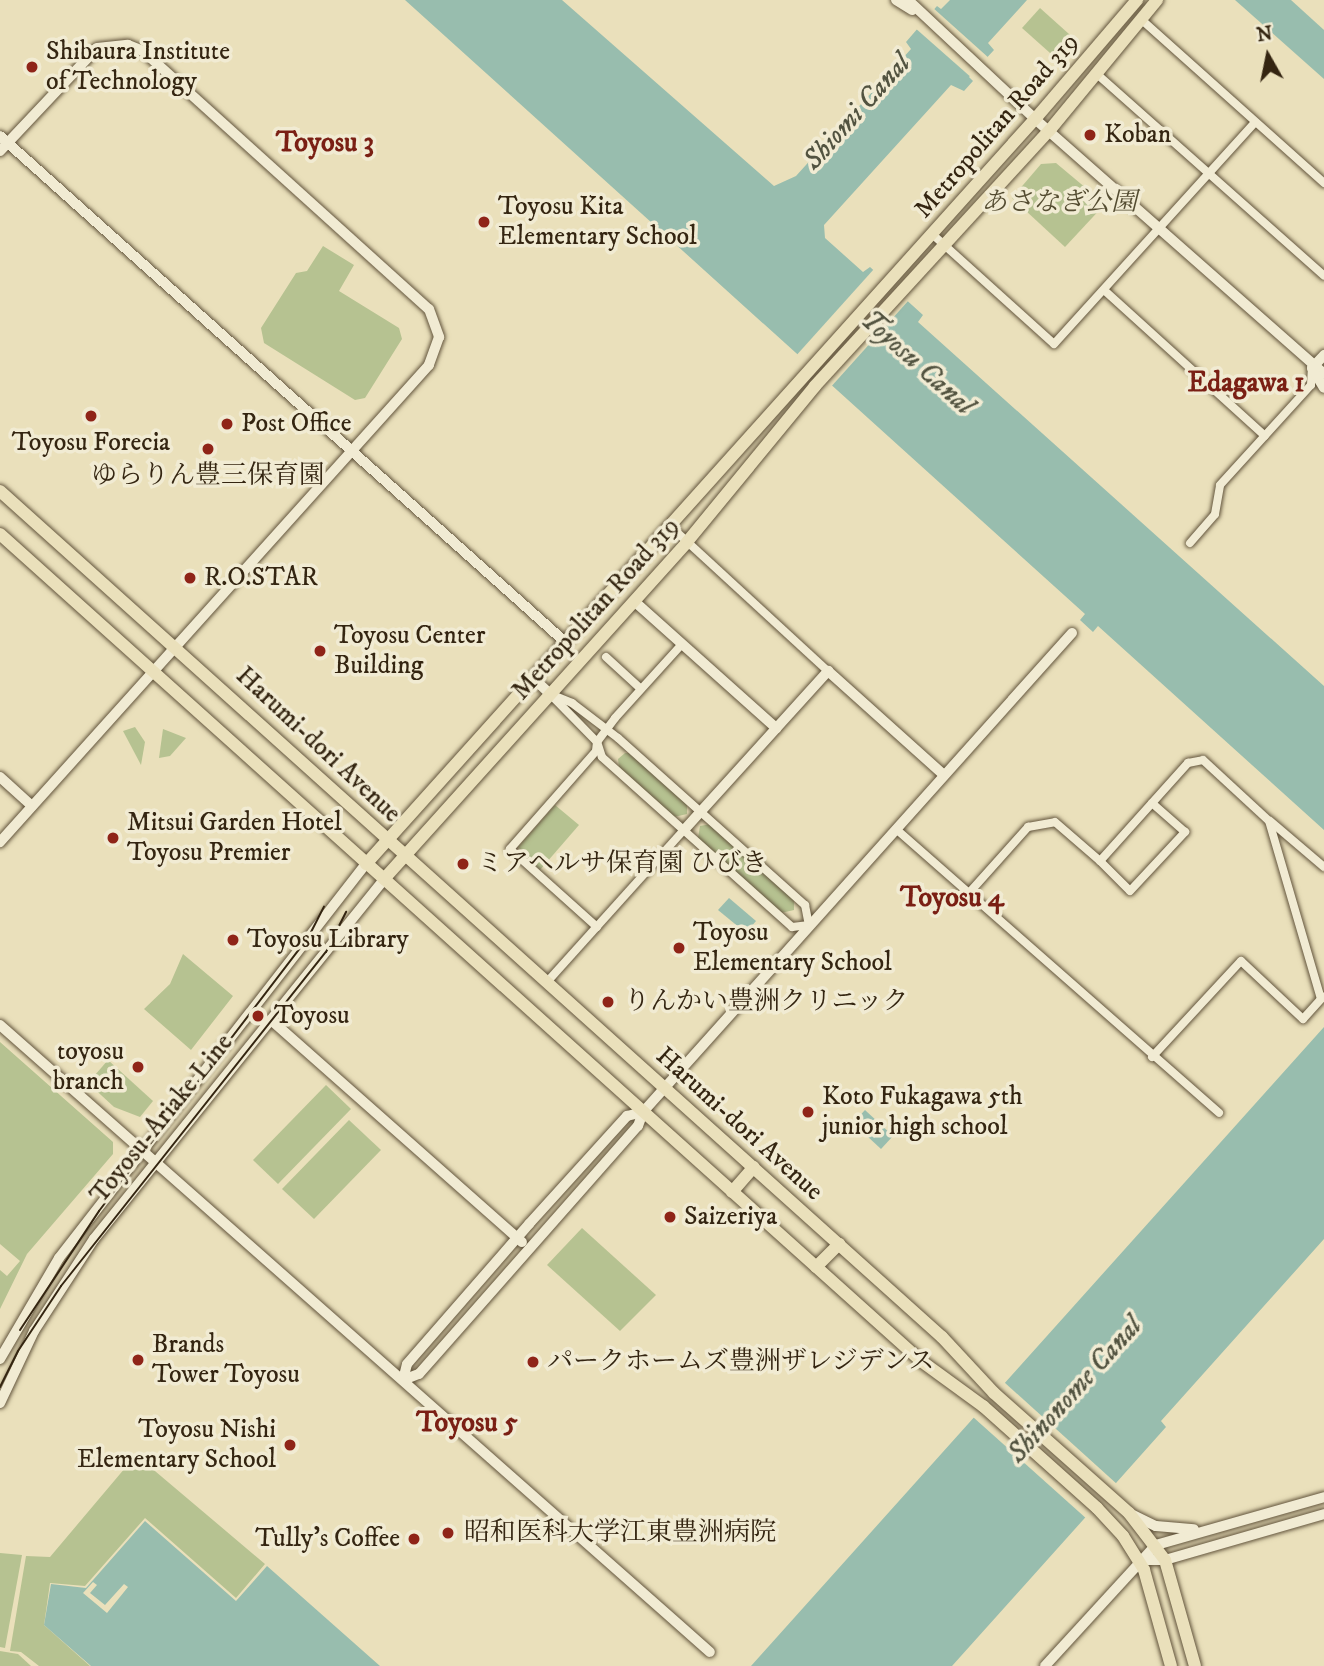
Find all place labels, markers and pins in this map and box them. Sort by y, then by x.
place label: Shibaura Institute of Technology [46,36,230,98]
marker: Shibaura Institute of Technology [24,59,40,75]
place label: Koban [1104,119,1171,151]
marker: Koban [1082,127,1098,143]
place label: Toyosu Kita Elementary School [498,191,697,252]
marker: Toyosu Kita Elementary School [476,214,492,230]
marker: Toyosu Forecia [83,408,99,424]
place label: Post Office [241,408,351,440]
marker: Post Office [219,416,235,432]
place label: Toyosu Forecia [12,427,170,459]
marker: ゆらりん豊三保育園 [200,441,216,457]
place label: ゆらりん豊三保育園 [91,460,325,492]
place label: R.O.STAR [204,562,318,594]
marker: R.O.STAR [182,570,198,586]
place label: Toyosu Center Building [334,620,486,682]
marker: Toyosu Center Building [312,643,328,659]
place label: Mitsui Garden Hotel Toyosu Premier [127,807,342,868]
marker: Mitsui Garden Hotel Toyosu Premier [105,830,121,846]
place label: ミアヘルサ保育園 ひびき [477,848,769,880]
marker: ミアヘルサ保育園 ひびき [455,856,471,872]
place label: Toyosu Elementary School [693,917,892,978]
place label: Toyosu Library [247,924,408,956]
marker: Toyosu Library [225,932,241,948]
marker: Toyosu Elementary School [671,940,687,956]
place label: りんかい豊洲クリニック [624,986,910,1018]
marker: りんかい豊洲クリニック [598,992,618,1012]
place label: Toyosu [274,1000,350,1032]
marker: Toyosu [248,1006,268,1026]
place label: toyosu branch [53,1036,124,1098]
marker: toyosu branch [130,1059,146,1075]
place label: Koto Fukagawa 5th junior high school [822,1081,1023,1142]
marker: Koto Fukagawa 5th junior high school [800,1104,816,1120]
place label: Saizeriya [684,1201,777,1233]
marker: Saizeriya [662,1209,678,1225]
place label: Brands Tower Toyosu [152,1329,300,1390]
place label: パークホームズ豊洲ザレジデンス [547,1346,937,1378]
marker: Brands Tower Toyosu [130,1352,146,1368]
marker: パークホームズ豊洲ザレジデンス [525,1354,541,1370]
place label: Toyosu Nishi Elementary School [77,1414,276,1476]
marker: Toyosu Nishi Elementary School [282,1437,298,1453]
place label: 昭和医科大学江東豊洲病院 [464,1517,776,1549]
place label: Tully's Coffee [255,1523,400,1555]
marker: 昭和医科大学江東豊洲病院 [438,1523,458,1543]
marker: Tully's Coffee [406,1531,422,1547]

